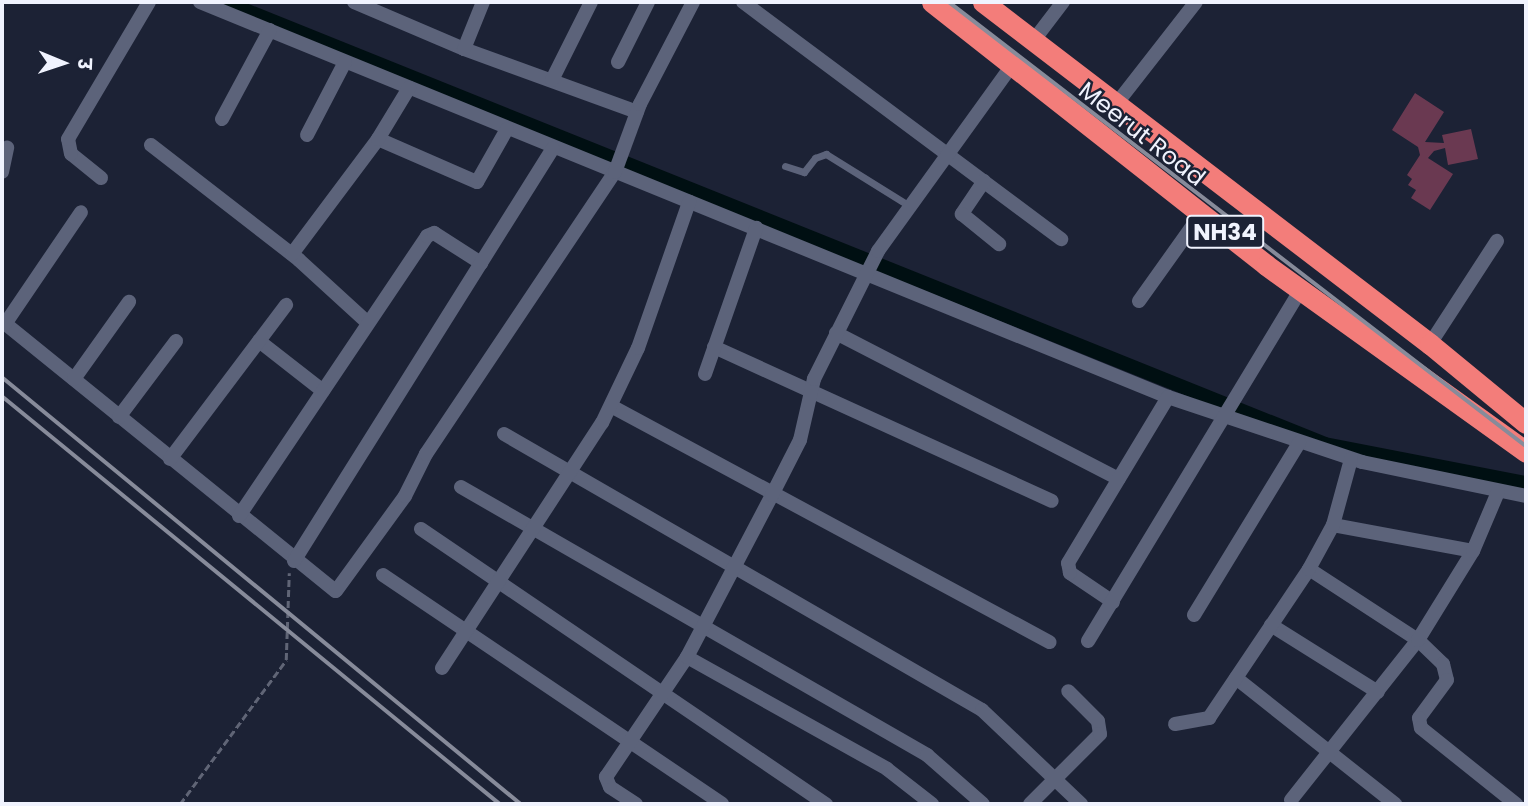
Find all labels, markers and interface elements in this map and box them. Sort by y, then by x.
north arrow [28,28,98,98]
text: उ [71,58,98,70]
street label: Meerut Road [1073,76,1211,192]
road number: NH34 [1185,213,1265,252]

